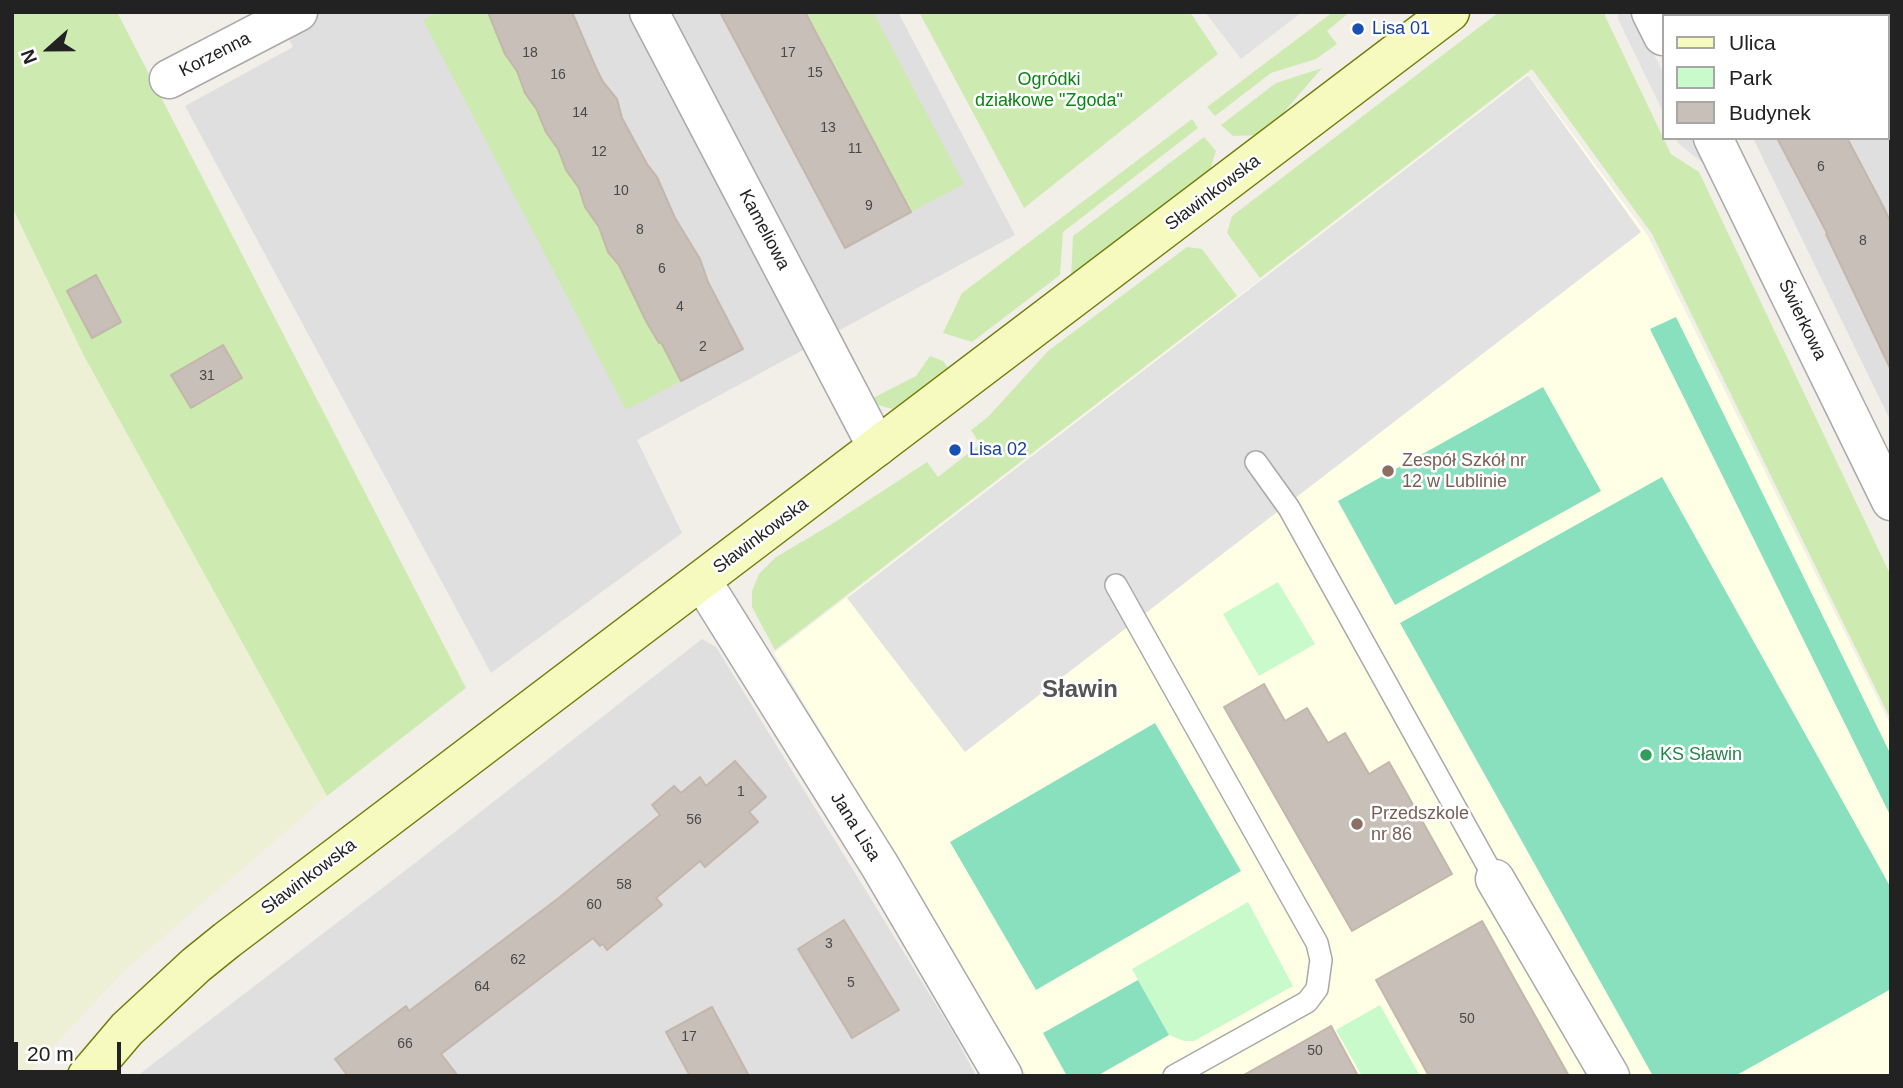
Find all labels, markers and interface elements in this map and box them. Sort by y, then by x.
north arrow [14,14,84,84]
legend [1661,14,1889,140]
place label: Lisa 01 [1372,18,1430,40]
marker: Lisa 01 [1350,21,1366,37]
street label: Korzenna [176,28,254,82]
text: Ulica [1729,31,1776,54]
house number: 18 [522,45,538,61]
house number: 17 [780,45,796,61]
text: N [17,47,41,67]
house number: 15 [807,65,823,81]
text: Park [1729,66,1772,89]
house number: 16 [550,67,566,83]
park label: Ogródki działkowe "Zgoda" [975,69,1123,112]
text: Budynek [1729,101,1811,124]
house number: 14 [572,105,588,121]
house number: 13 [820,120,836,136]
house number: 11 [848,141,862,157]
house number: 12 [591,144,607,160]
street label: Sławinkowska [1161,150,1265,236]
house number: 6 [1817,159,1825,175]
house number: 10 [613,183,629,199]
street label: Kameliowa [734,186,794,274]
house number: 9 [865,198,873,214]
house number: 8 [636,222,644,238]
house number: 8 [1859,233,1867,249]
house number: 6 [658,261,666,277]
street label: Świerkowa [1773,276,1831,364]
house number: 4 [676,299,684,315]
house number: 2 [699,339,707,355]
house number: 31 [199,368,215,384]
place label: Lisa 02 [969,439,1027,461]
marker: Lisa 02 [947,442,963,458]
place label: Zespół Szkół nr 12 w Lublinie [1402,450,1526,492]
marker: Zespół Szkół nr 12 w Lublinie [1380,463,1396,479]
street label: Sławinkowska [709,493,813,579]
district label: Sławin [1042,676,1118,704]
place label: KS Sławin [1660,744,1742,766]
marker: KS Sławin [1638,747,1654,763]
house number: 1 [737,784,745,800]
street label: Jana Lisa [825,789,885,865]
place label: Przedszkole nr 86 [1371,803,1469,846]
house number: 56 [686,812,702,828]
marker: Przedszkole nr 86 [1349,816,1365,832]
street label: Sławinkowska [257,834,361,920]
house number: 58 [616,877,632,893]
house number: 60 [586,897,602,913]
house number: 3 [825,936,833,952]
house number: 62 [510,952,526,968]
house number: 5 [847,975,855,991]
house number: 64 [474,979,490,995]
house number: 50 [1459,1011,1475,1027]
scale bar [18,1028,124,1072]
house number: 17 [681,1029,697,1045]
house number: 66 [397,1036,413,1052]
text: 20 m [27,1042,74,1065]
house number: 50 [1307,1043,1323,1059]

